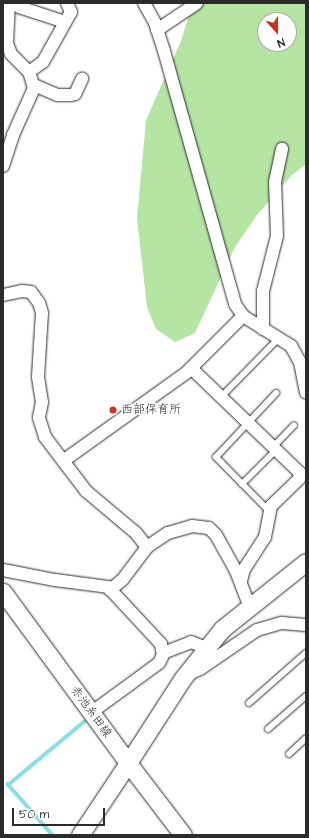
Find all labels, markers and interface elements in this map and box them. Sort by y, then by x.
north arrow [257,12,297,52]
text: N [275,34,287,51]
place label: 西部保育所 [121,403,181,417]
marker: 西部保育所 [108,405,118,415]
street label: 赤池糸田線 [68,683,114,741]
scale bar [14,800,107,826]
text: 50 m [19,806,49,823]

